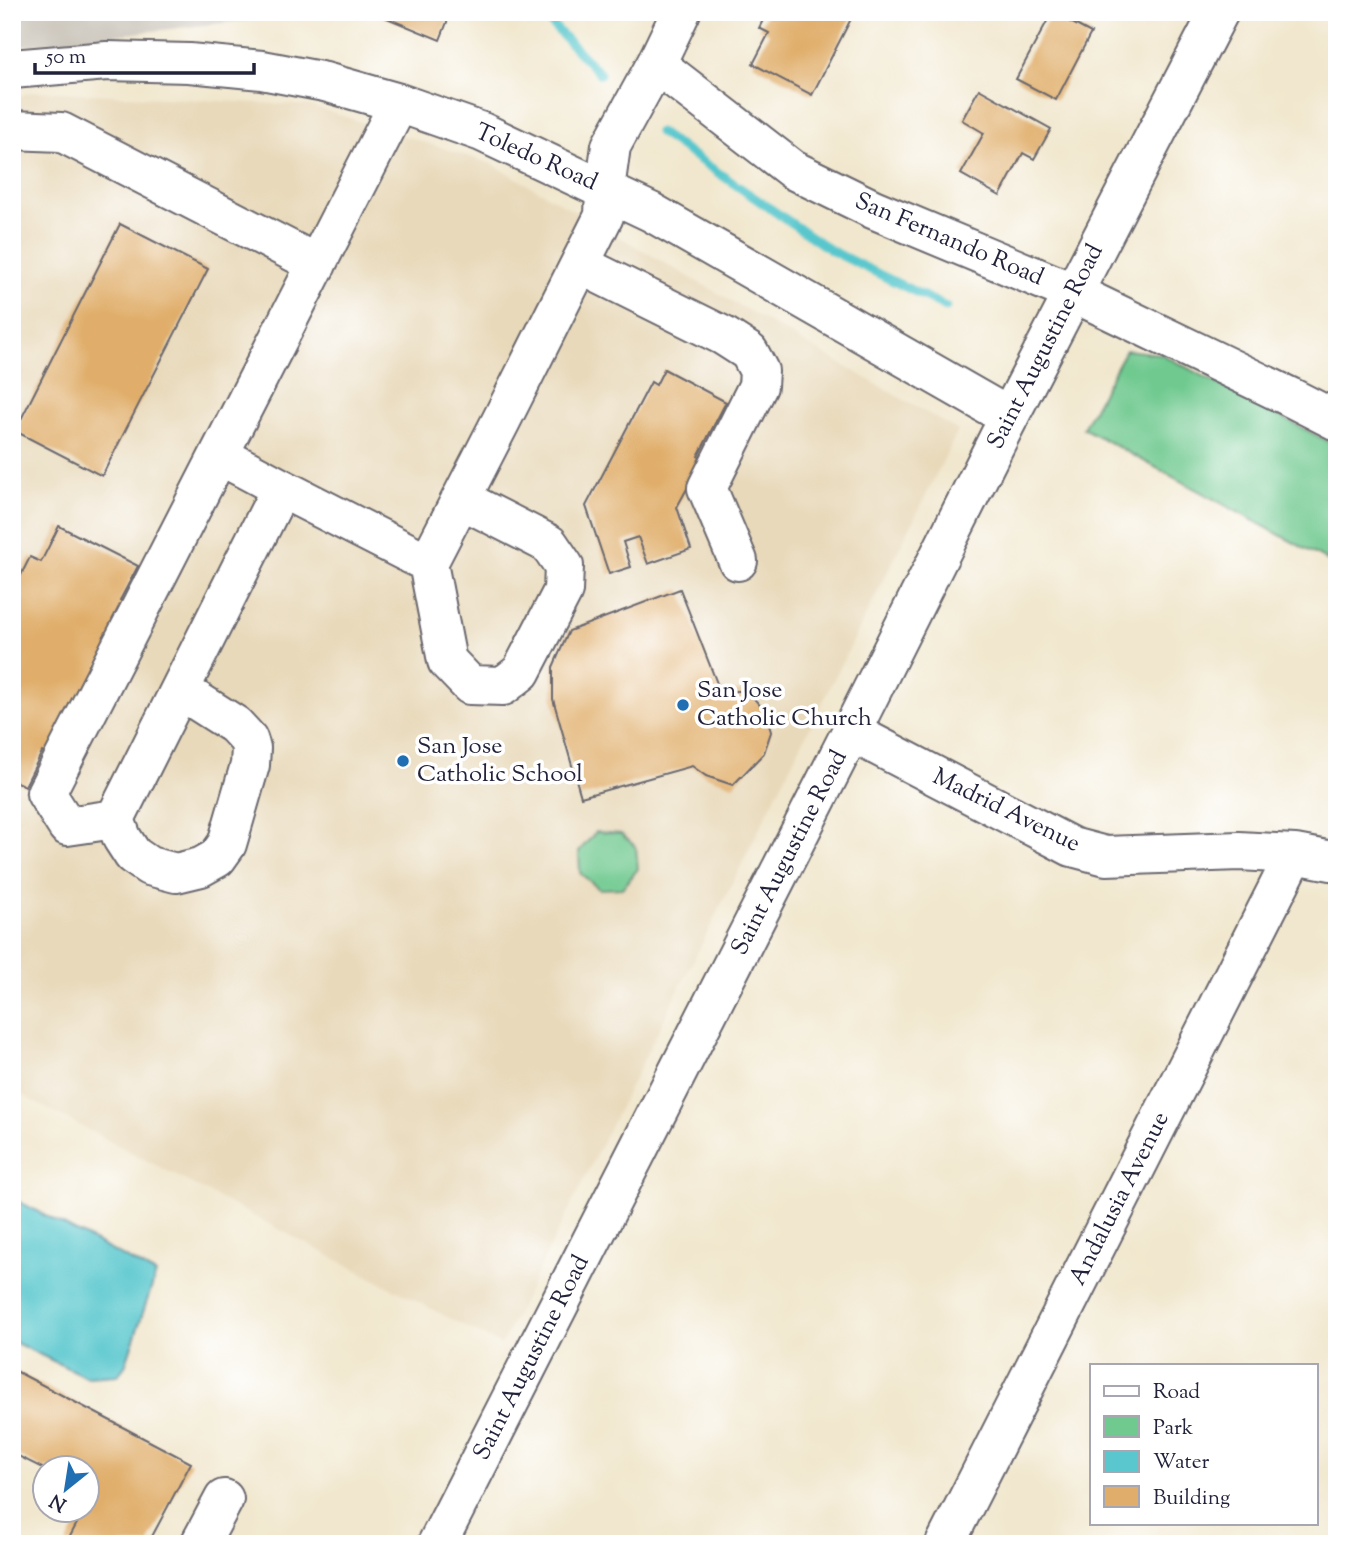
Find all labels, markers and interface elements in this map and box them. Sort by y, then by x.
scale bar [35,32,254,76]
text: 50 m [45,43,86,73]
street label: Toledo Road [469,116,603,200]
street label: San Fernando Road [849,185,1049,295]
street label: Saint Augustine Road [980,238,1113,455]
place label: San Jose Catholic Church [697,674,872,736]
marker: San Jose Catholic Church [675,697,691,713]
place label: San Jose Catholic School [417,730,583,792]
street label: Saint Augustine Road [724,744,857,961]
marker: San Jose Catholic School [395,753,411,769]
street label: Madrid Avenue [926,761,1086,861]
street label: Andalusia Avenue [1062,1106,1178,1292]
street label: Saint Augustine Road [466,1249,599,1466]
legend [1090,1364,1318,1524]
text: Road [1153,1378,1200,1408]
text: Park [1153,1414,1194,1444]
text: Water [1153,1448,1210,1478]
north arrow [32,1454,102,1524]
text: Building [1153,1484,1230,1514]
text: N [45,1486,72,1517]

